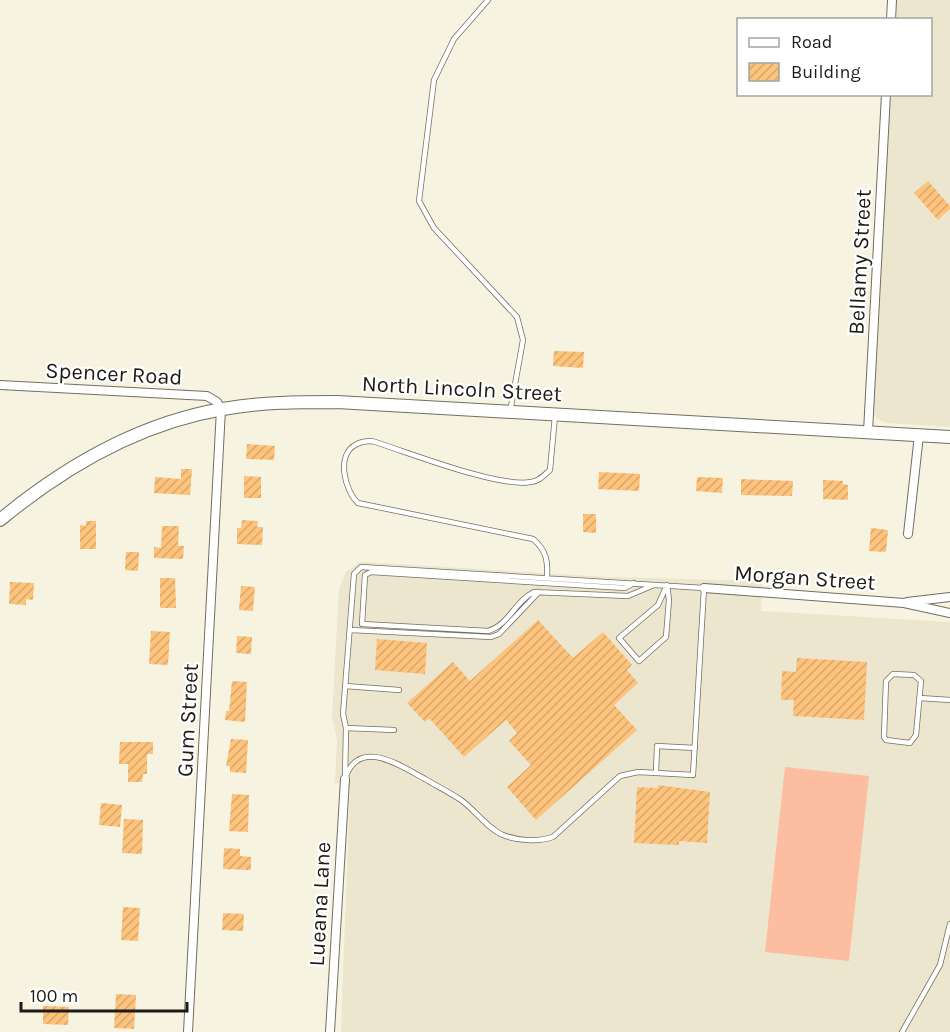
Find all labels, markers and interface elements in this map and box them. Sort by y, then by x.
legend [737,18,932,96]
text: Road [791,31,832,53]
text: Building [791,61,861,83]
street label: Bellamy Street [843,189,877,336]
street label: Spencer Road [45,357,183,391]
street label: North Lincoln Street [361,371,563,407]
street label: Morgan Street [733,560,877,596]
street label: Gum Street [172,663,204,777]
street label: Lueana Lane [304,841,336,967]
scale bar [21,975,188,1013]
text: 100 m [30,985,78,1007]

